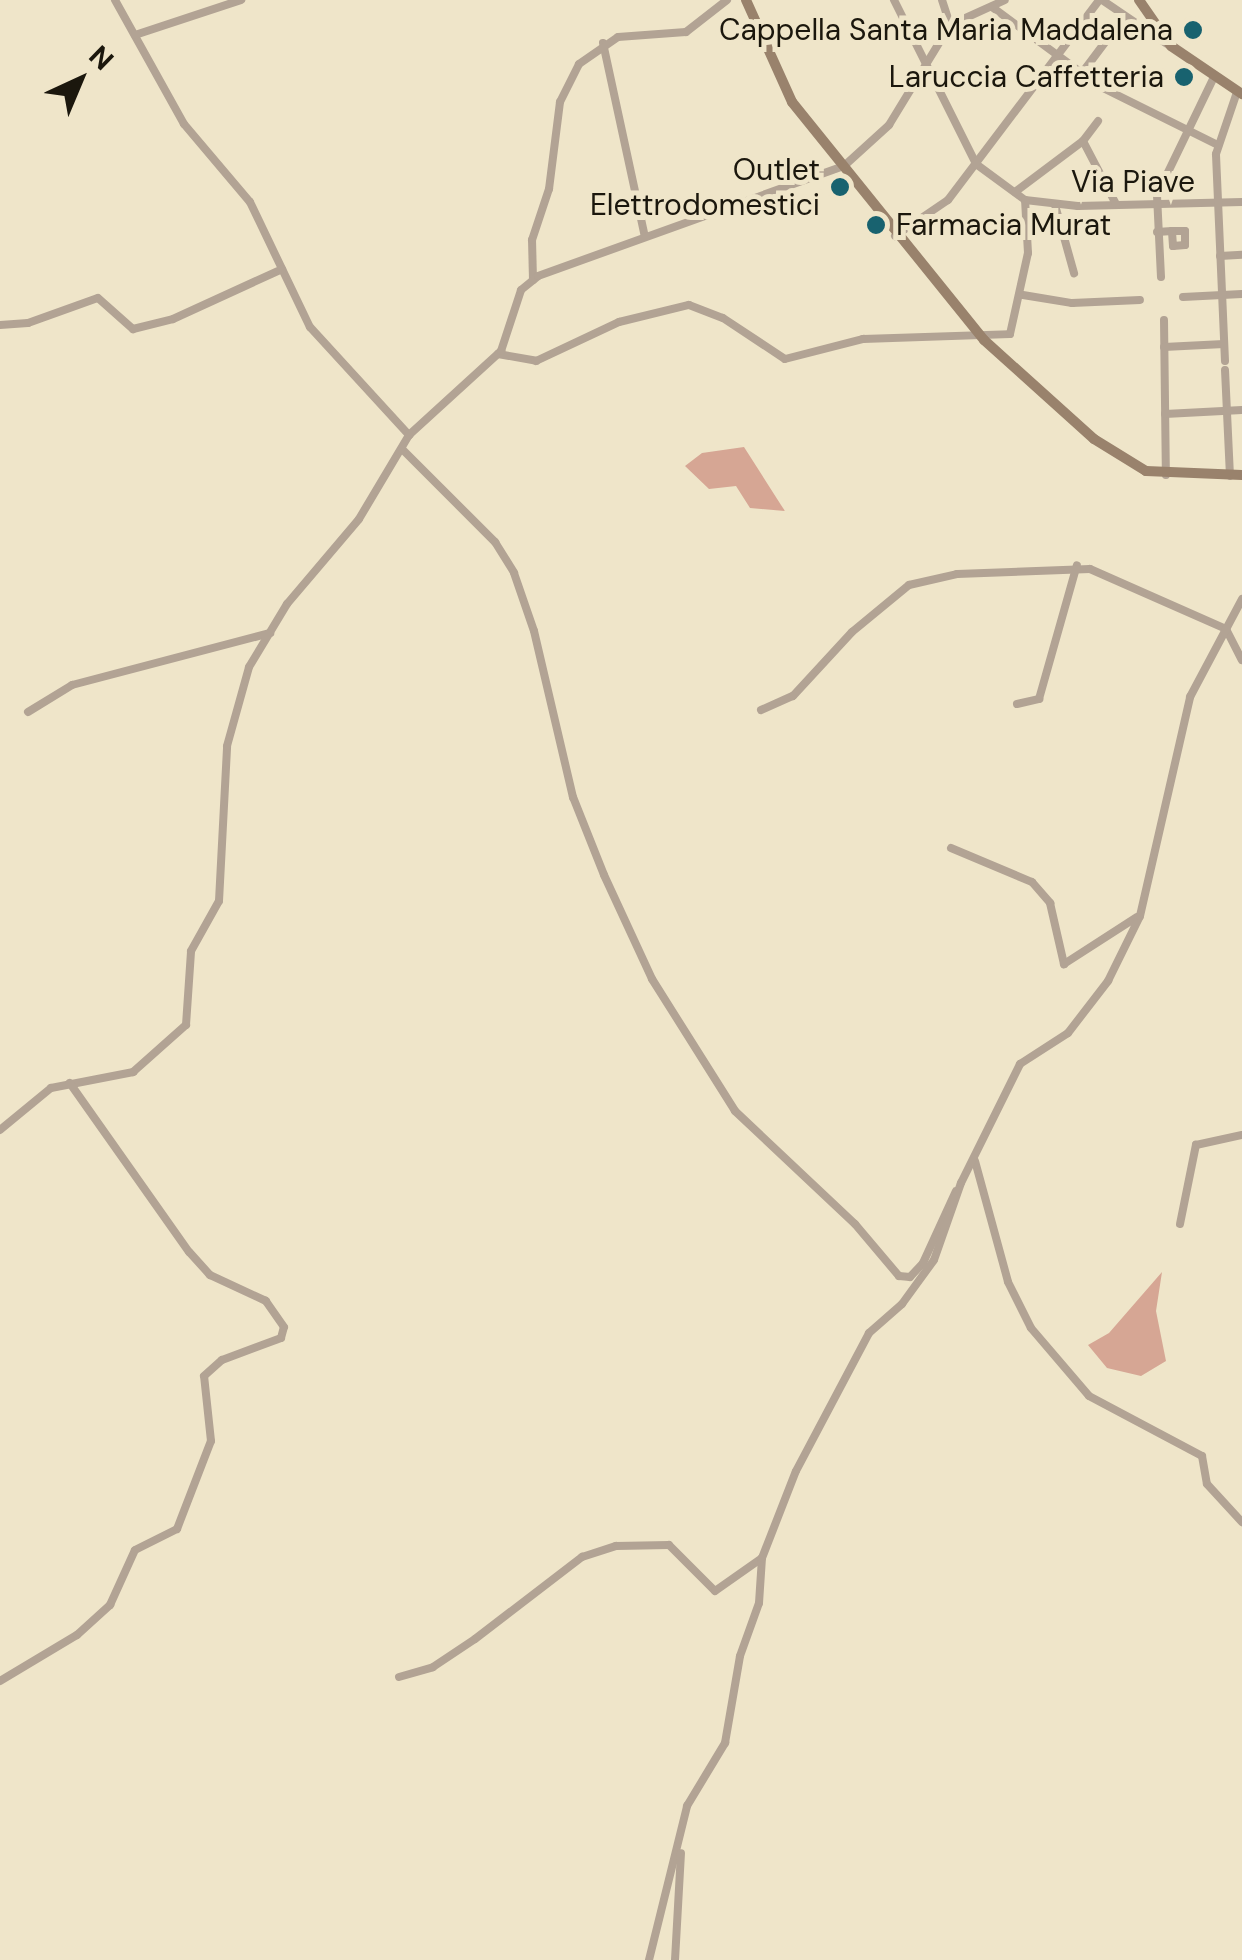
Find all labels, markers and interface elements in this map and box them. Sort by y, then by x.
place label: Cappella Santa Maria Maddalena [719,12,1173,48]
marker: Cappella Santa Maria Maddalena [1182,19,1204,41]
north arrow [30,30,130,130]
text: N [81,38,121,78]
place label: Laruccia Caffetteria [889,59,1164,95]
marker: Laruccia Caffetteria [1173,66,1195,88]
place label: Outlet Elettrodomestici [590,152,820,222]
street label: Via Piave [1071,164,1195,200]
marker: Outlet Elettrodomestici [829,176,851,198]
place label: Farmacia Murat [896,207,1111,243]
marker: Farmacia Murat [865,214,887,236]

